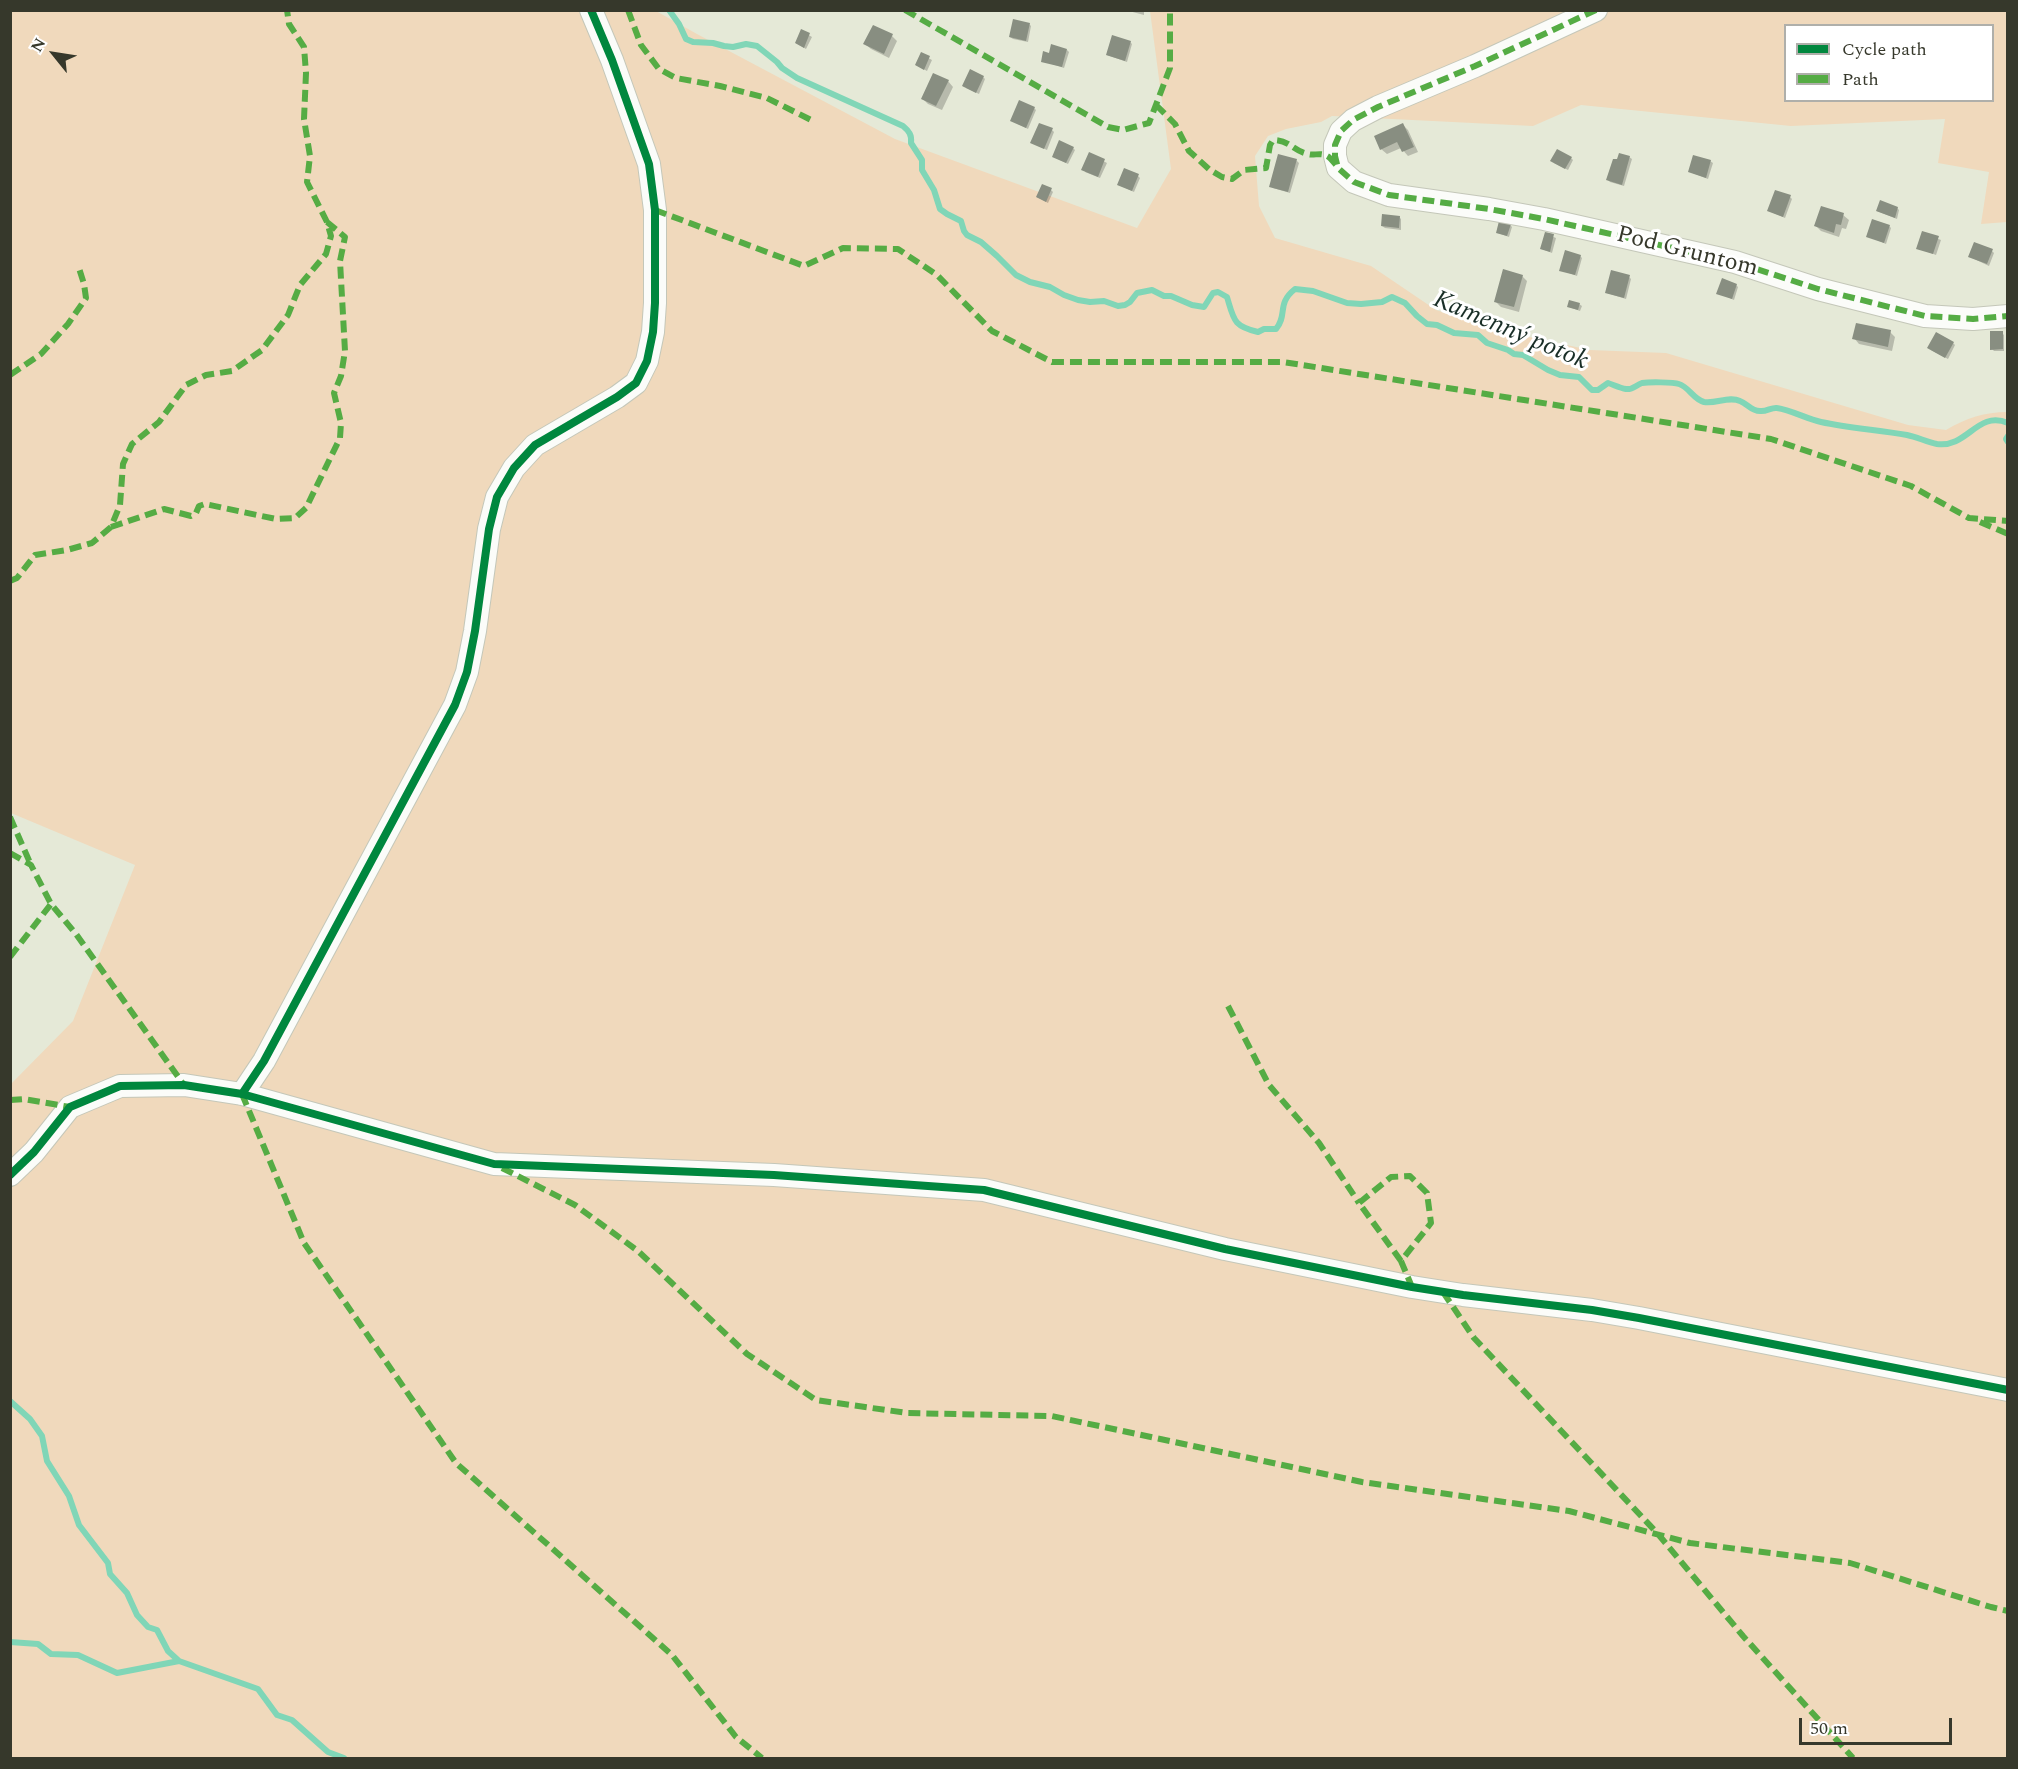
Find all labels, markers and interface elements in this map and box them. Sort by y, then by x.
north arrow [24,24,84,84]
legend [1784,24,1994,102]
text: N [25,33,52,57]
text: Cycle path [1842,36,1927,63]
text: Path [1842,66,1879,93]
street label: Pod Gruntom [1613,222,1761,284]
water label: Kamenný potok [1428,285,1592,379]
scale bar [1802,1706,1955,1744]
text: 50 m [1810,1715,1848,1742]

